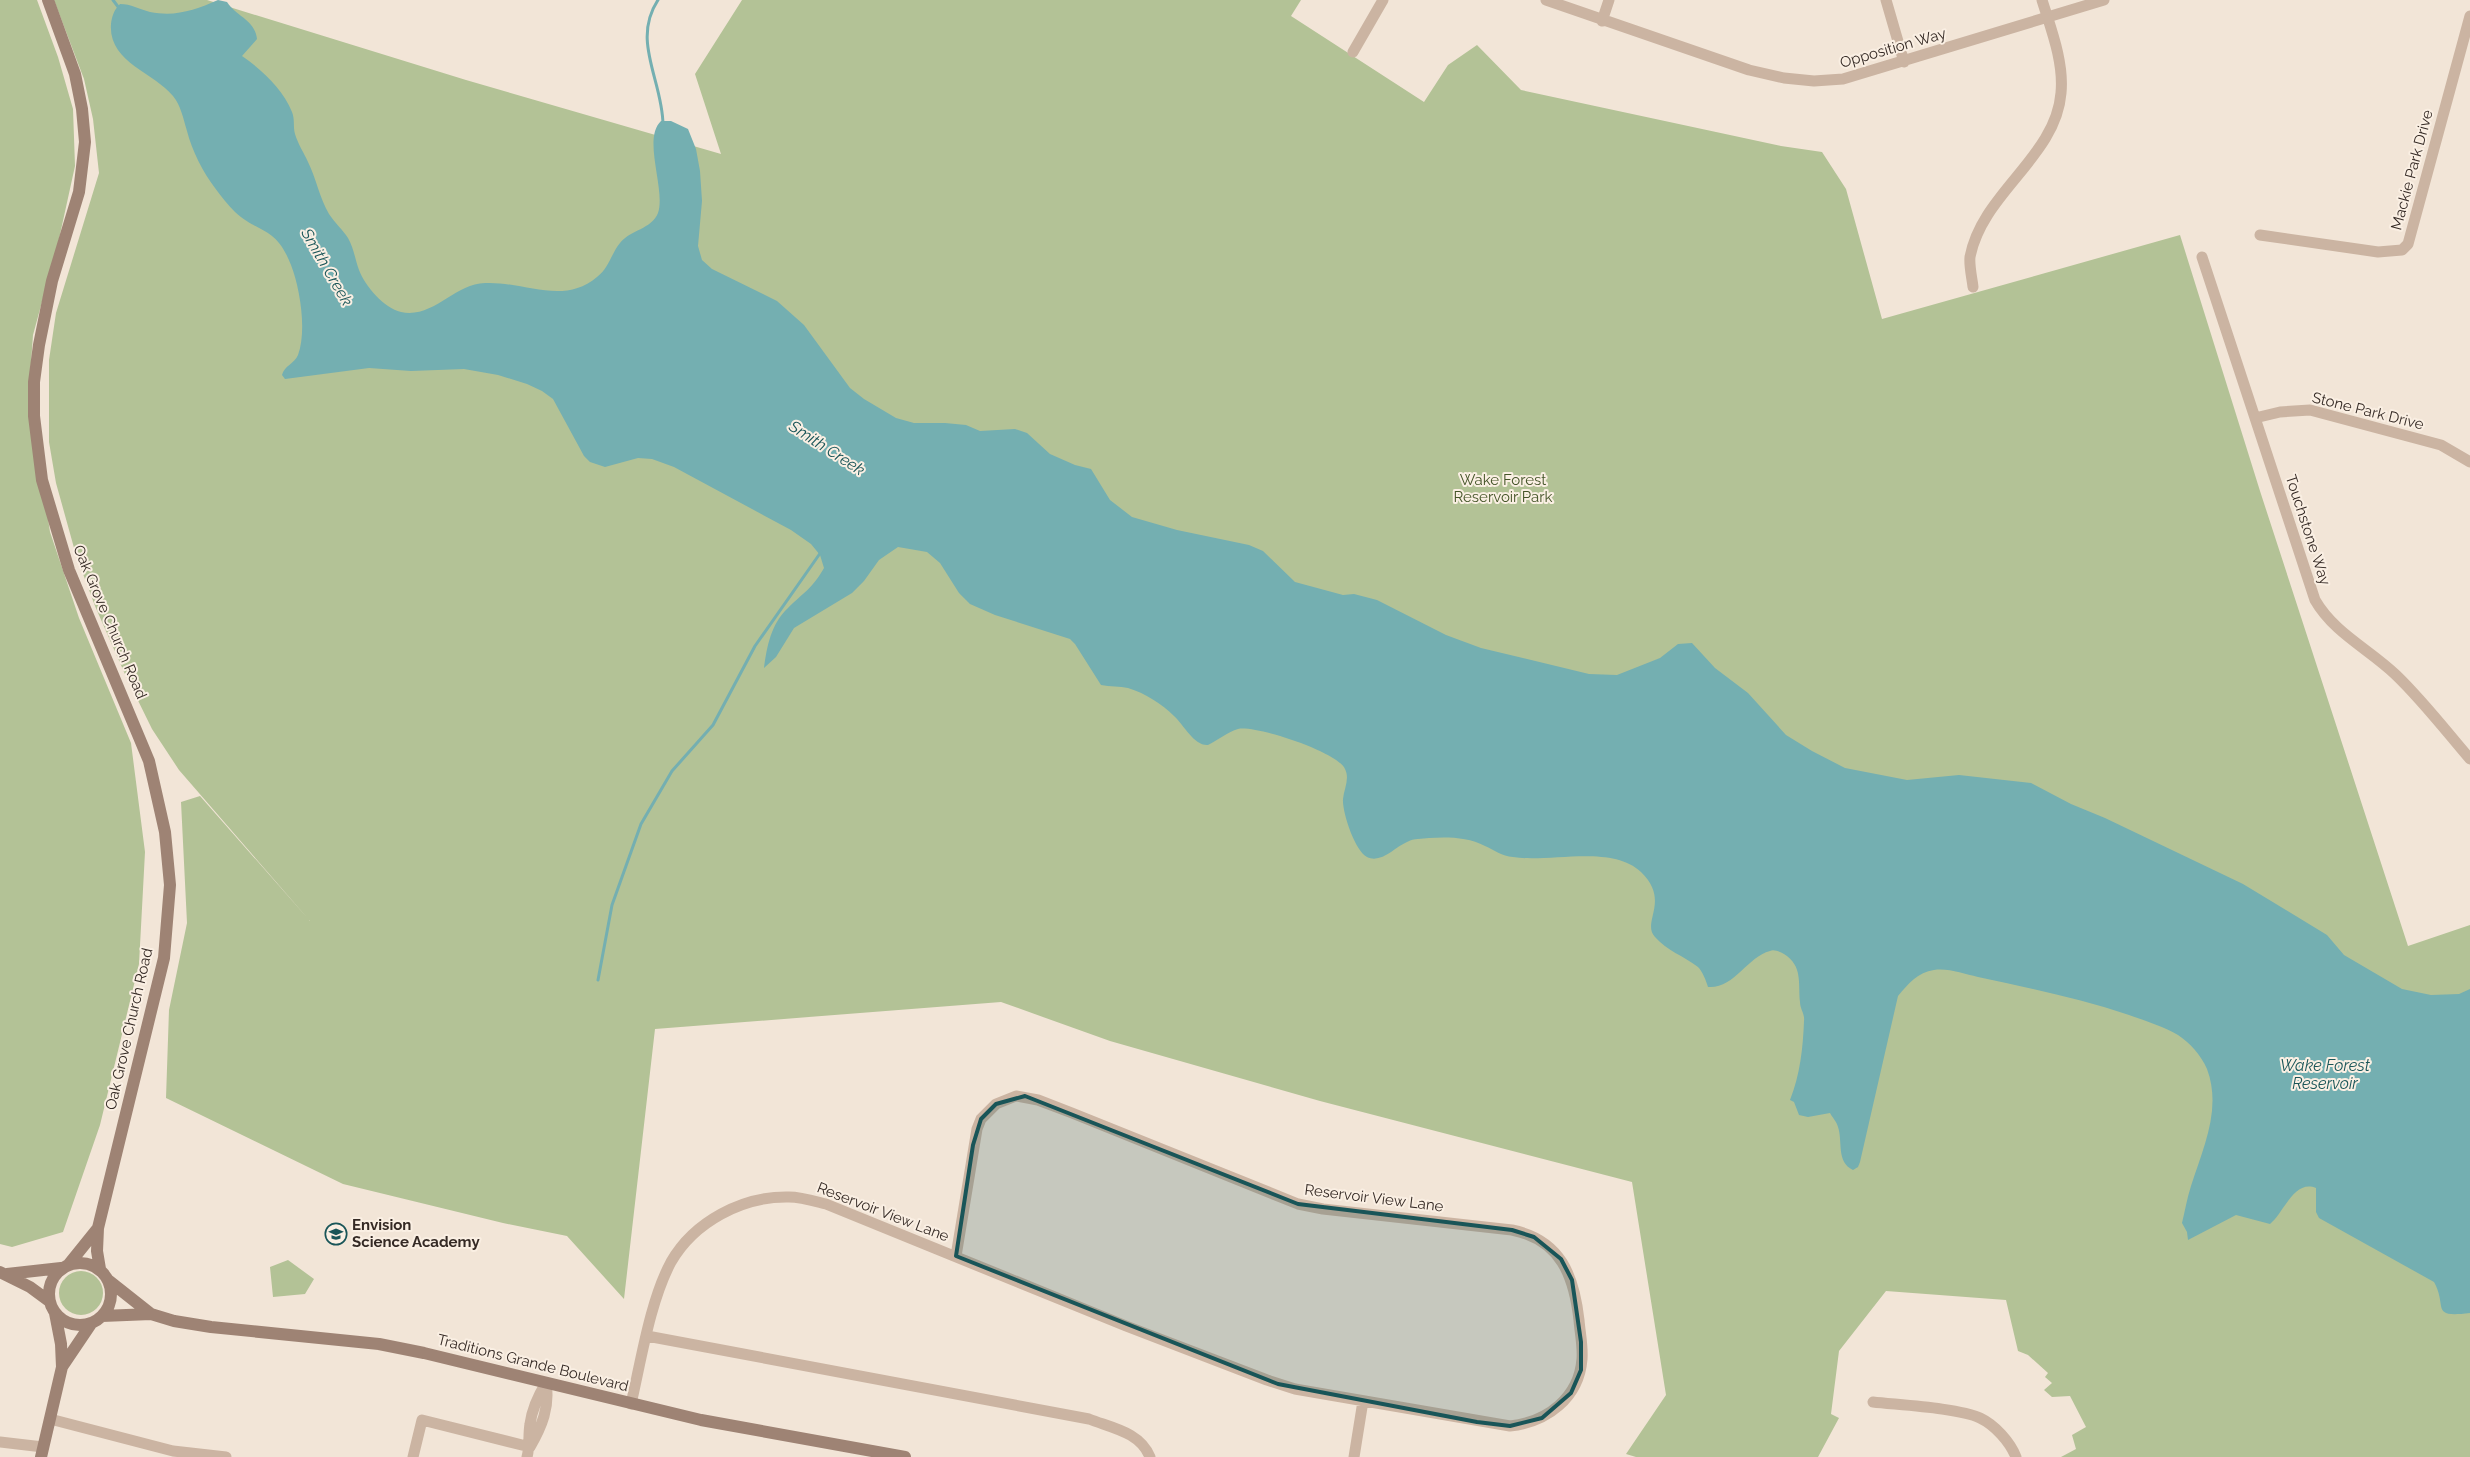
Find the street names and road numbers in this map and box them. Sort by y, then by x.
street label: Opposition Way [1838,24,1948,72]
street label: Mackie Park Drive [2387,108,2437,232]
street label: Stone Park Drive [2310,388,2426,434]
street label: Touchstone Way [2282,472,2334,588]
street label: Oak Grove Church Road [69,542,151,702]
street label: Oak Grove Church Road [102,946,156,1112]
street label: Reservoir View Lane [814,1179,952,1246]
street label: Reservoir View Lane [1303,1181,1445,1215]
street label: Traditions Grande Boulevard [435,1330,631,1396]

